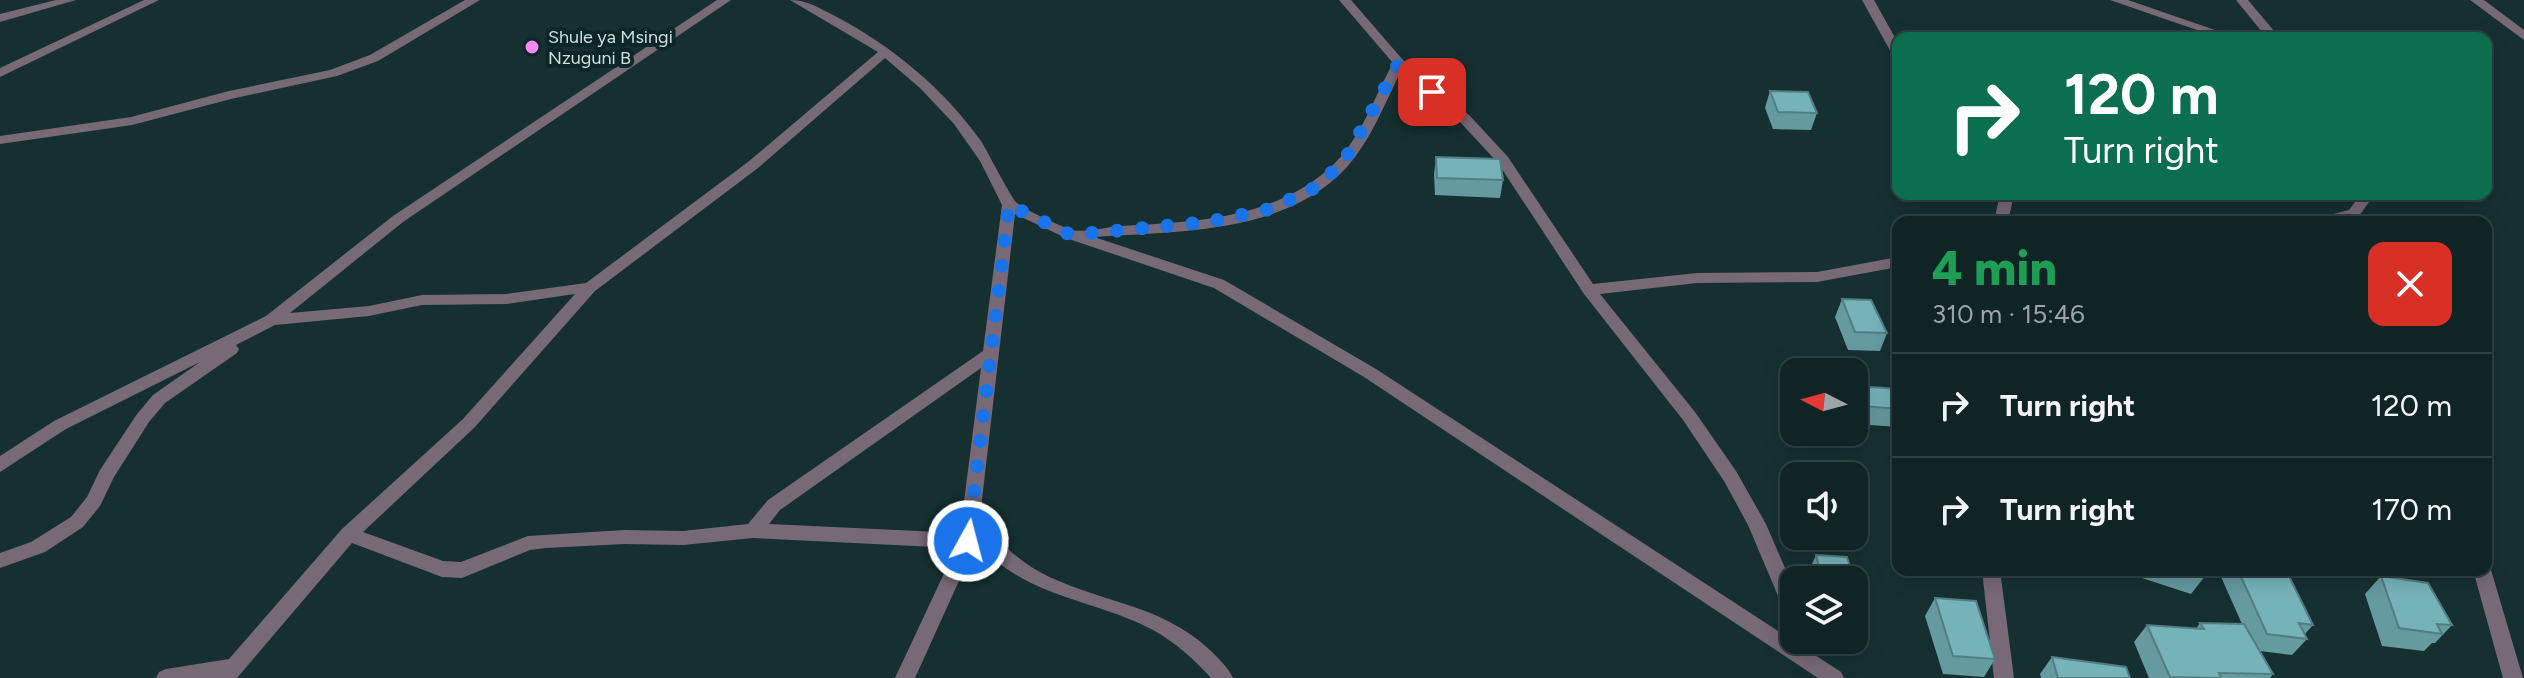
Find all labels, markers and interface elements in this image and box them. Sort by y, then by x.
place label: Shule ya Msingi Nzuguni B [548,26,673,69]
marker: Shule ya Msingi Nzuguni B [523,38,541,56]
pin [1398,58,1466,126]
text: 120 m [2064,61,2219,128]
icon: right [1932,64,2036,168]
icon: arrive [1410,70,1454,114]
text: Turn right [2064,129,2219,172]
text: 4 min [1932,239,2057,297]
button: close [2368,242,2452,326]
text: 310 m · 15:46 [1932,298,2085,330]
north arrow [1780,358,1868,446]
map controls [1780,358,1868,654]
icon: right [1932,383,1976,427]
text: Turn right [2000,387,2135,424]
text: 120 m [2371,387,2452,424]
button: sound [1780,462,1868,550]
icon: right [1932,487,1976,531]
text: Turn right [2000,491,2135,528]
text: 170 m [2371,491,2452,528]
position arrow [926,499,1010,583]
button: layers [1780,566,1868,654]

